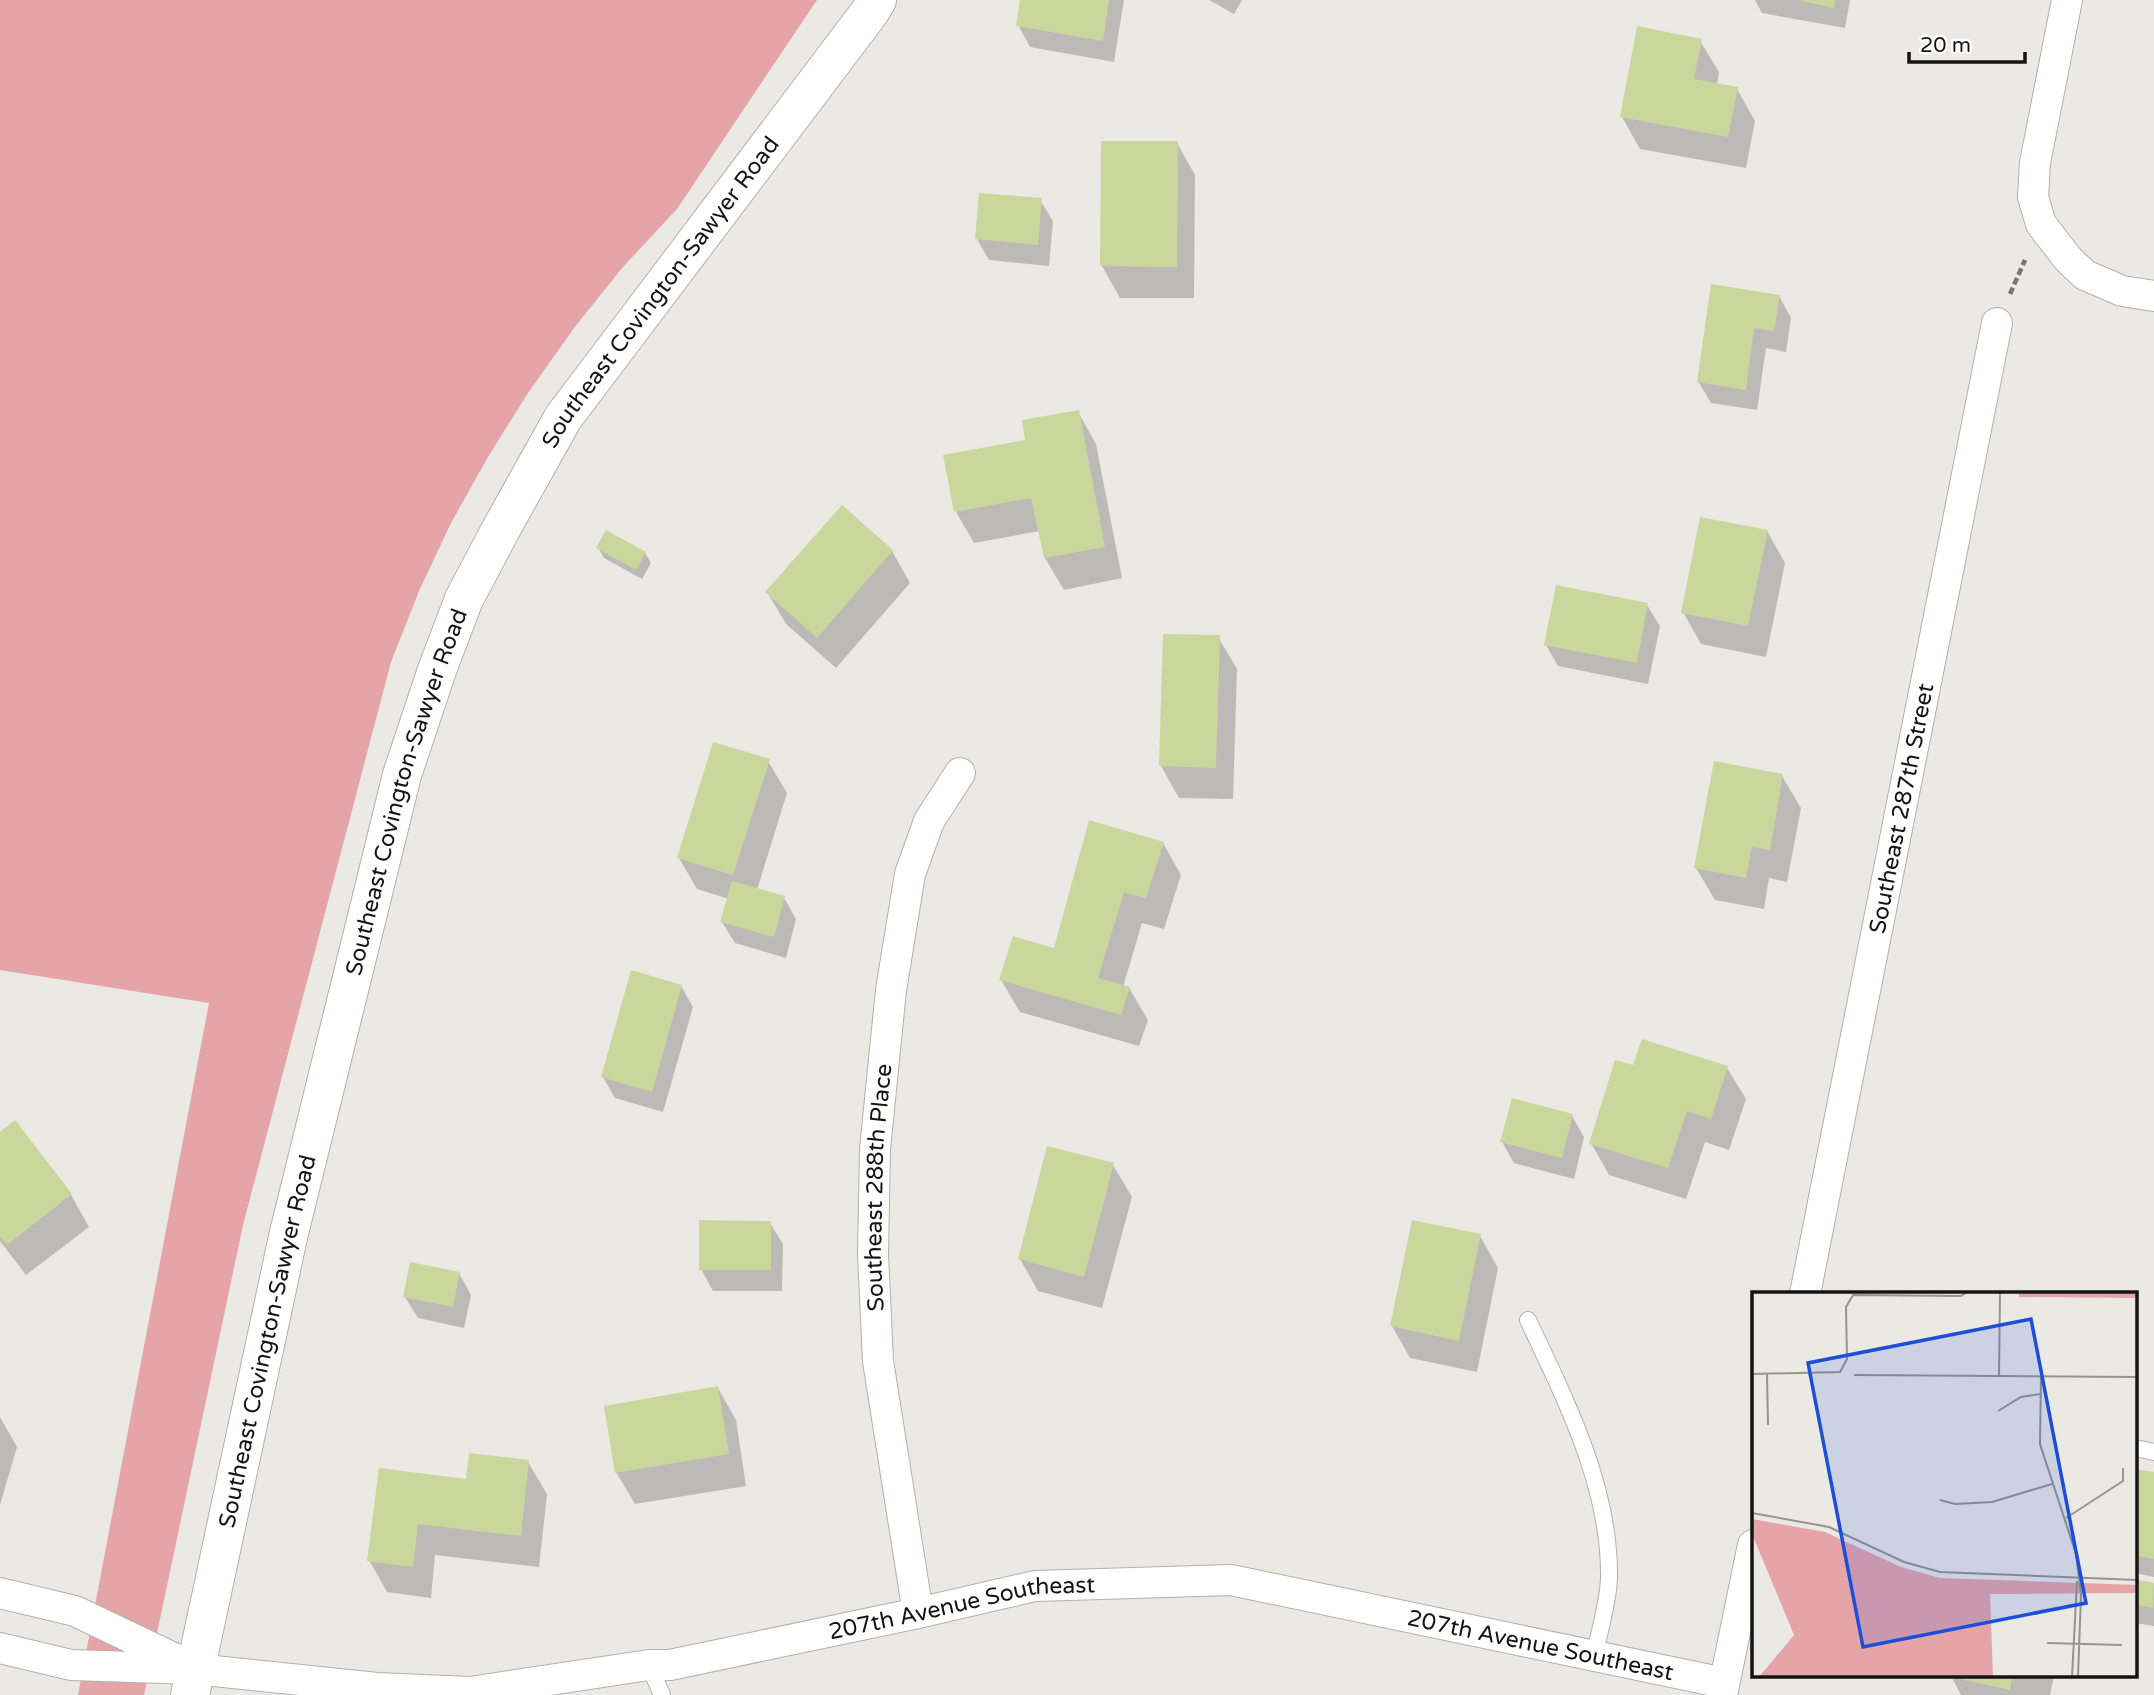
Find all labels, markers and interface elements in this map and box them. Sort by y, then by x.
scale bar [1909,21,2024,65]
text: 20 m [1920,33,1971,58]
street label: Southeast Covington-Sawyer Road [536,131,786,453]
street label: Southeast Covington-Sawyer Road [340,605,474,978]
street label: Southeast 287th Street [1864,681,1940,936]
street label: Southeast 288th Place [860,1062,899,1312]
street label: Southeast Covington-Sawyer Road [213,1152,323,1531]
inset map [1752,1292,2136,1678]
street label: 207th Avenue Southeast [826,1571,1096,1646]
street label: 207th Avenue Southeast [1405,1604,1676,1687]

